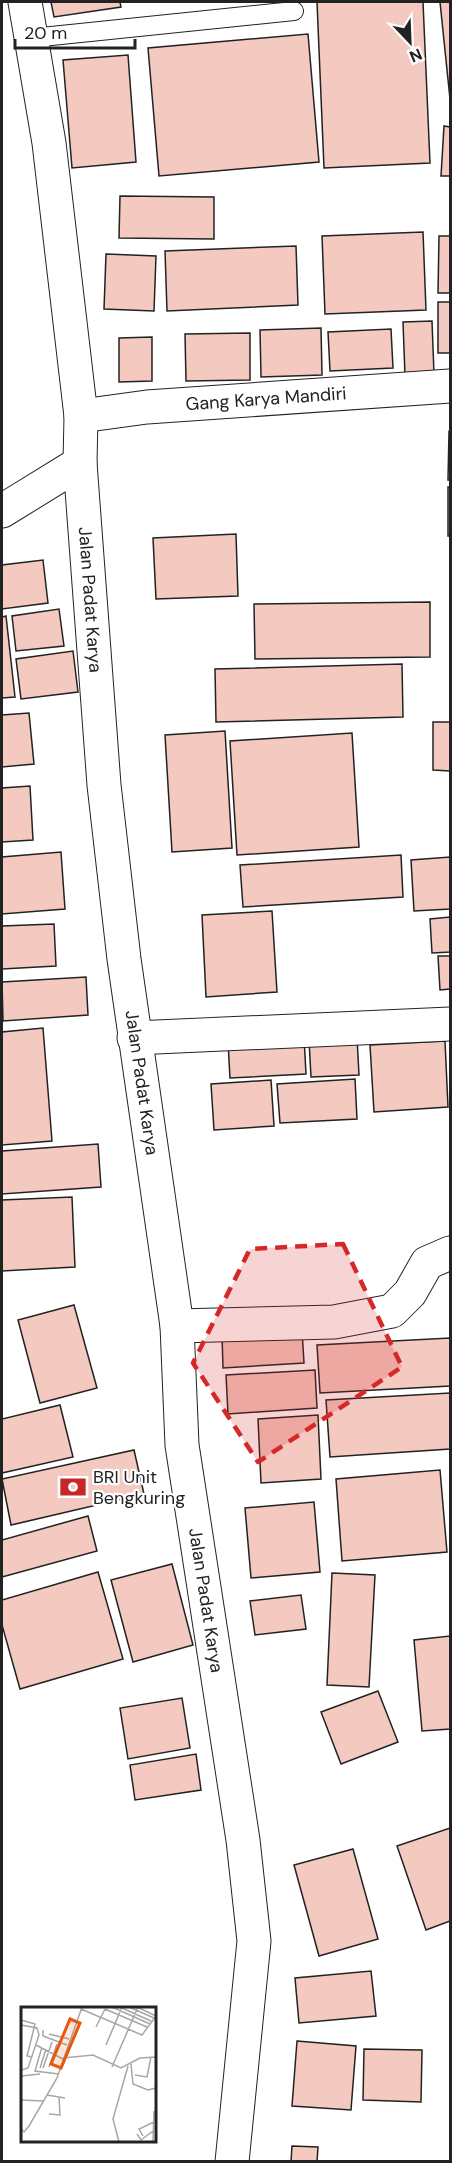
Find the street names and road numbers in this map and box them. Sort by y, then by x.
street label: Gang Karya Mandiri [185,381,347,416]
street label: Jalan Padat Karya [73,526,108,673]
street label: Jalan Padat Karya [120,1009,164,1157]
street label: Jalan Padat Karya [183,1526,229,1674]

